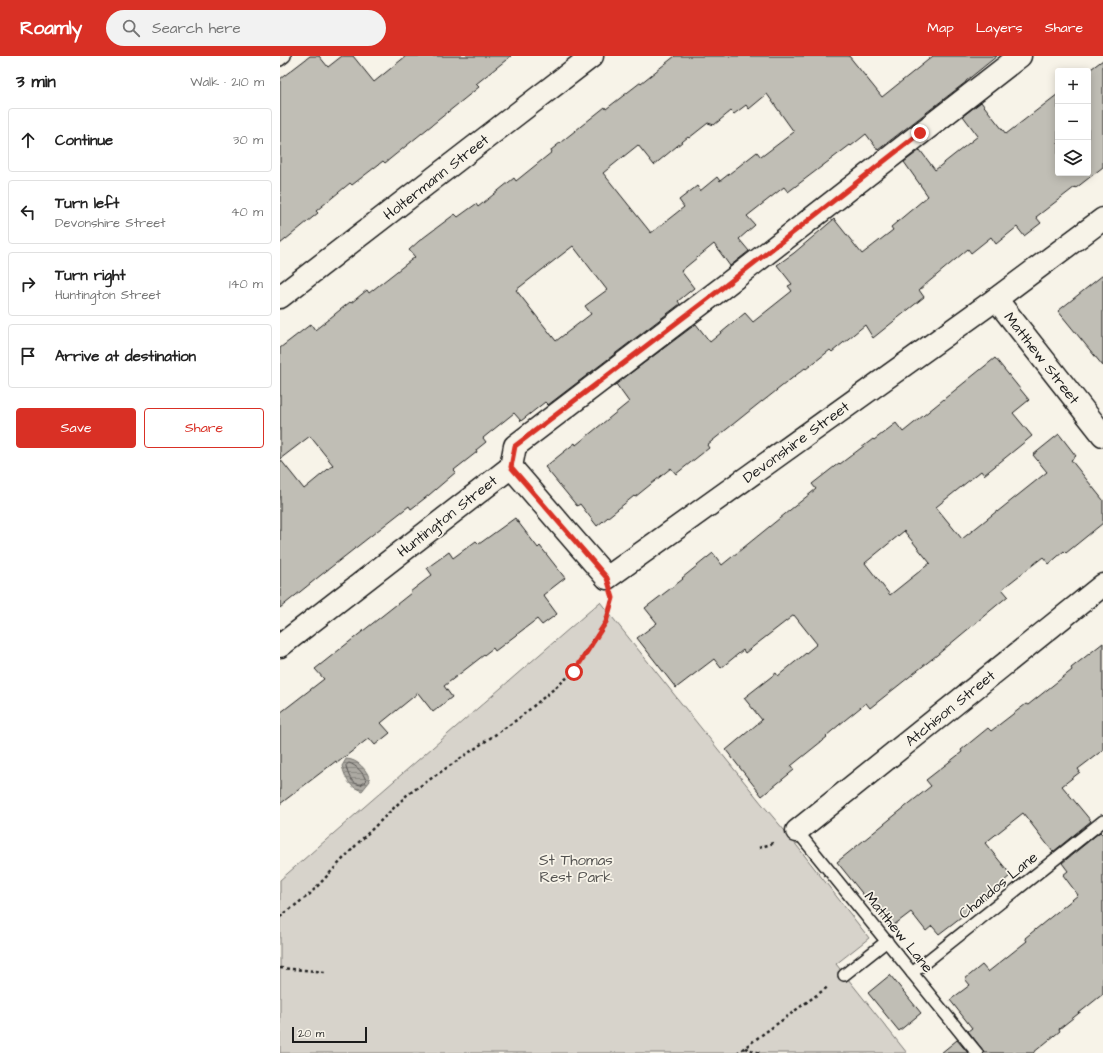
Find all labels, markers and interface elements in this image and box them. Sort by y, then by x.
search box [106,10,386,46]
text: Roamly [20,15,82,42]
icon: search [120,17,142,39]
text: Search here [152,18,241,39]
text: Map [927,18,954,38]
text: Layers [976,18,1023,38]
text: Share [1045,18,1083,38]
map controls [1055,68,1091,176]
button: + [1055,68,1091,104]
text: 3 min [16,70,56,94]
text: Walk · 210 m [190,73,264,91]
button: − [1055,104,1091,140]
route end [911,124,929,142]
icon: ahead [17,129,39,151]
street label: Holtermann Street [379,129,494,225]
text: Continue [55,130,113,151]
text: 30 m [233,131,263,149]
button: layers [1055,140,1091,176]
text: Turn left [55,193,119,214]
icon: left [17,201,39,223]
text: 40 m [231,203,263,221]
text: Devonshire Street [55,214,165,232]
text: Turn right [55,265,126,286]
icon: right [17,273,39,295]
text: 140 m [229,275,263,293]
text: Huntington Street [55,286,161,304]
street label: Matthew Street [999,308,1084,409]
icon: arrive [17,345,39,367]
text: Arrive at destination [55,346,196,367]
street label: Devonshire Street [739,396,854,488]
button: Save [16,408,136,448]
button: Share [144,408,264,448]
street label: Huntington Street [393,471,502,563]
route start [565,663,583,681]
street label: Atchison Street [901,665,1000,751]
street label: Chandos Lane [954,847,1042,924]
park label: St Thomas Rest Park [539,850,613,888]
street label: Matthew Lane [859,887,938,978]
scale bar [292,1025,367,1044]
text: 20 m [298,1026,324,1041]

